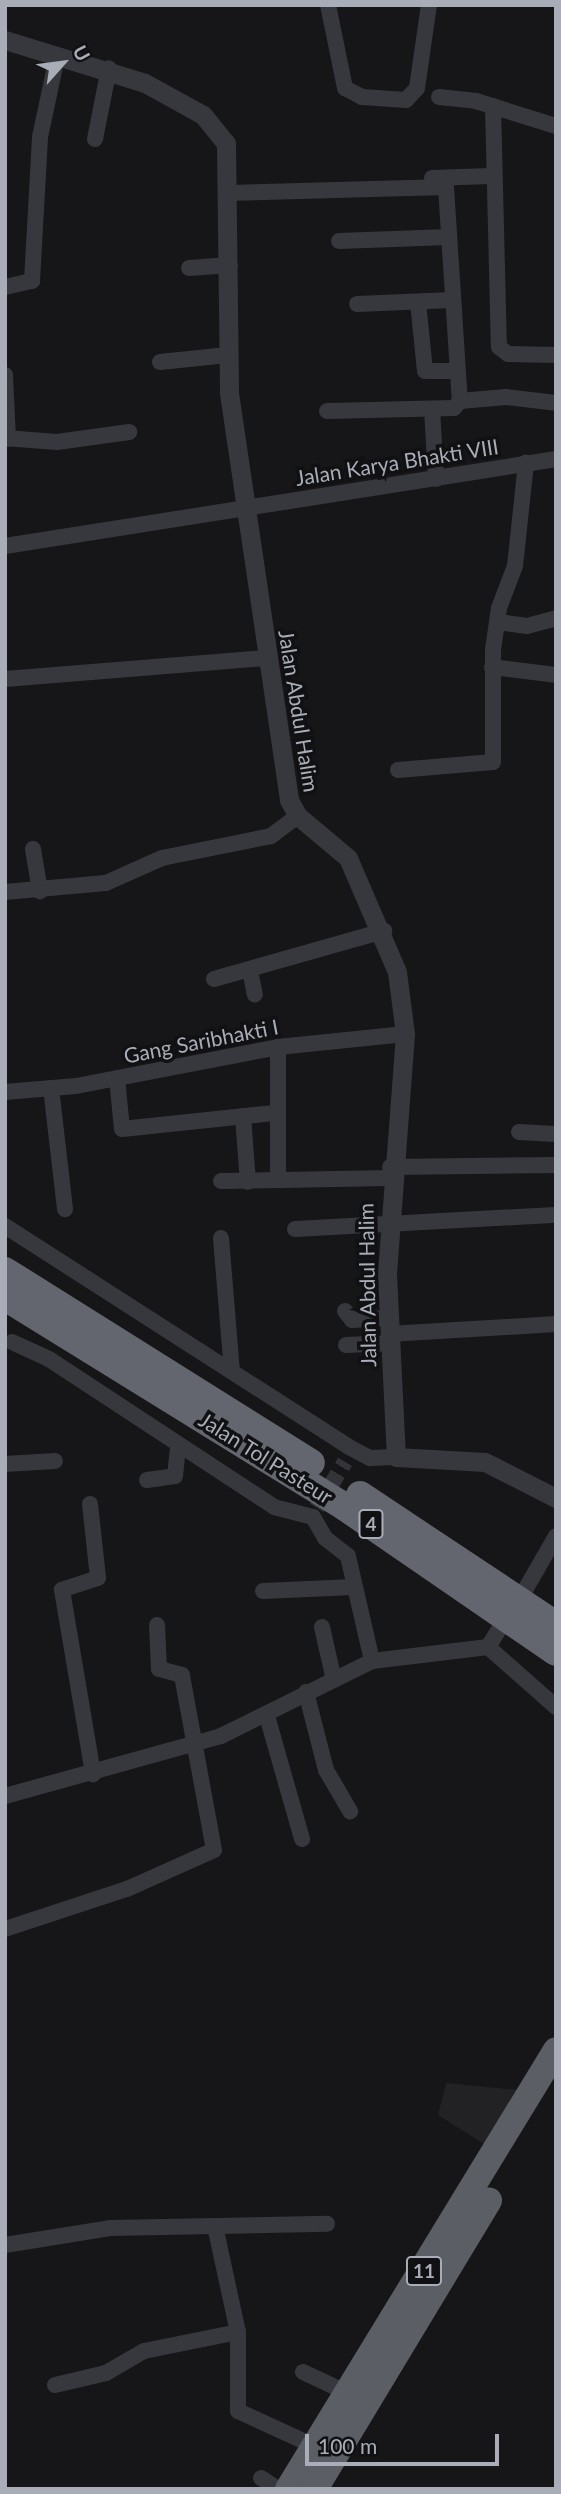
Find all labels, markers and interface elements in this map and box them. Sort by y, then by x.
north arrow [28,28,98,98]
text: U [69,41,95,65]
street label: Jalan Karya Bhakti VIII [293,433,501,491]
street label: Jalan Abdul Halim [274,628,324,794]
street label: Gang Saribhakti I [122,1014,280,1068]
street label: Jalan Abdul Halim [353,1203,381,1367]
street label: Jalan Tol Pasteur [194,1407,338,1509]
road number: 4 [357,1508,385,1540]
road number: 11 [405,2256,443,2286]
scale bar [309,2420,503,2464]
text: 100 m [318,2433,377,2458]

